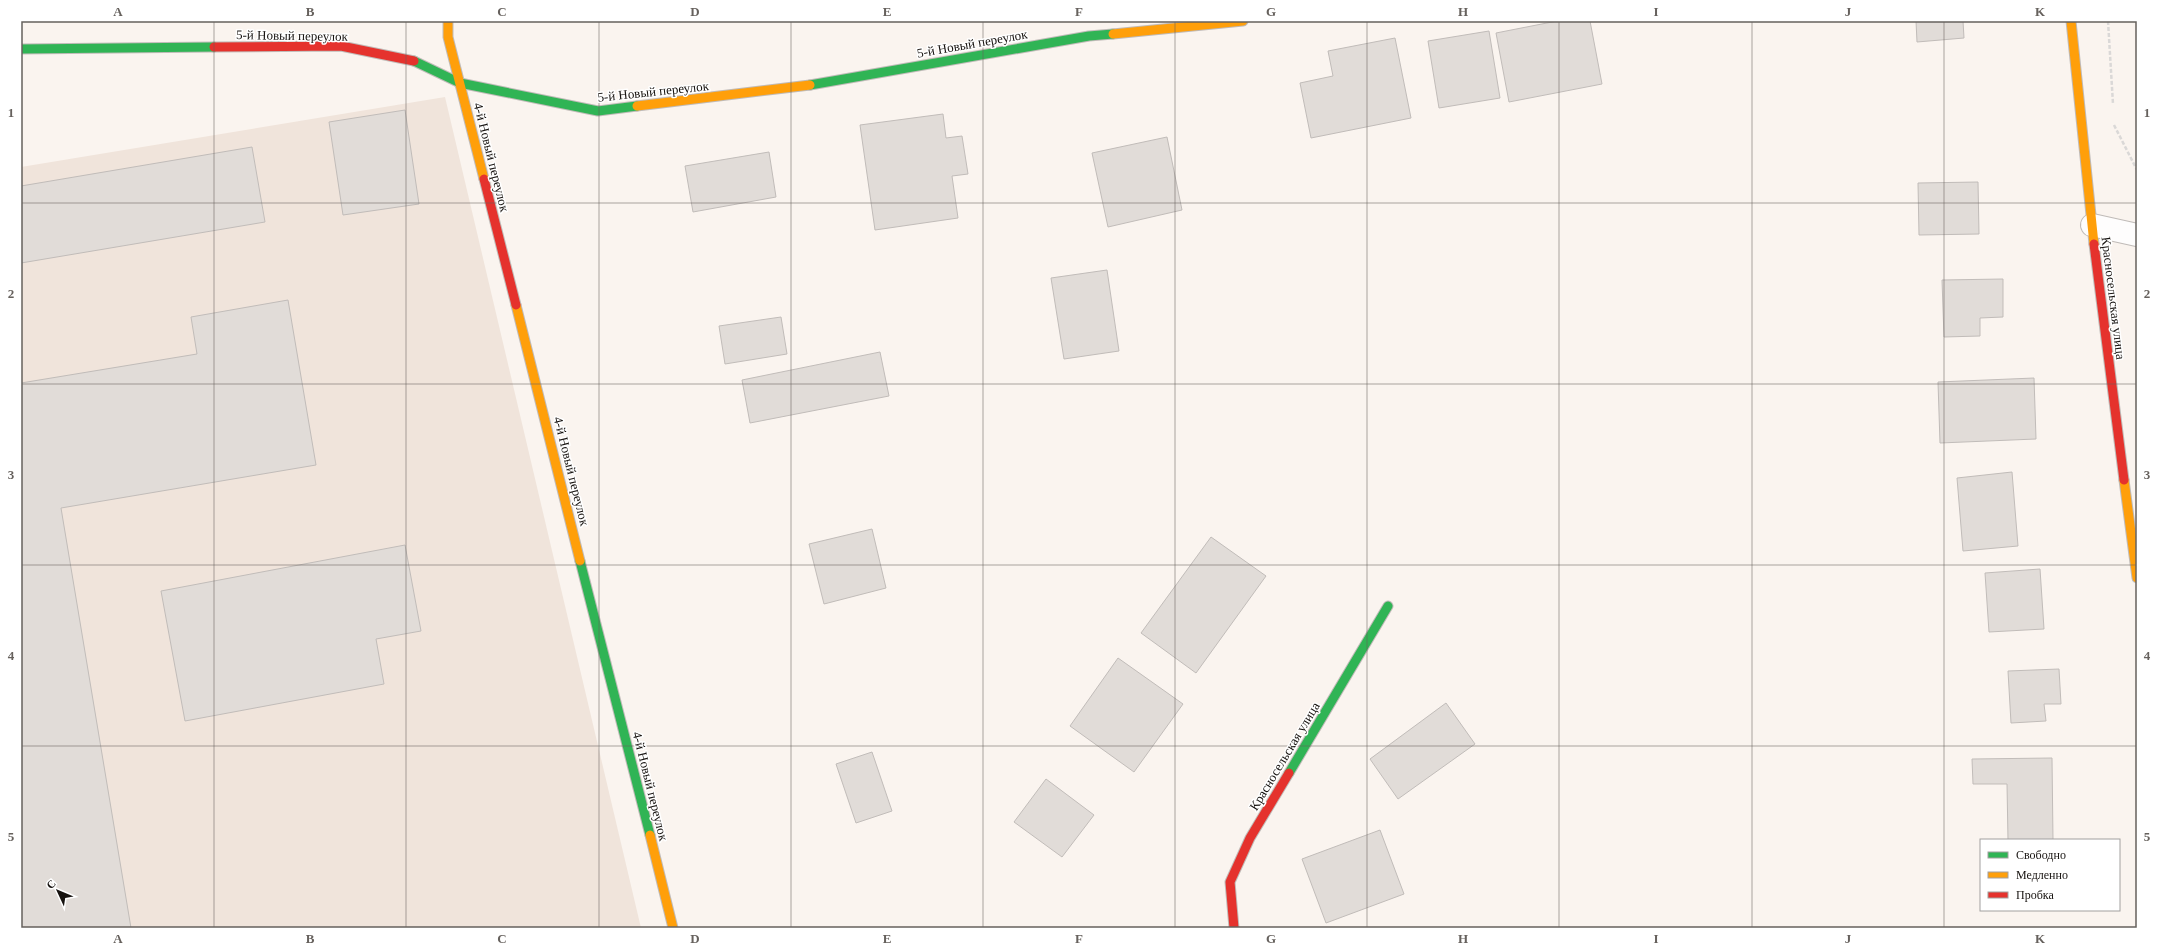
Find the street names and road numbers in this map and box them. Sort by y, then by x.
street label: 5-й Новый переулок [916,26,1029,61]
street label: 5-й Новый переулок [236,27,349,44]
street label: 5-й Новый переулок [597,78,710,105]
street label: 4-й Новый переулок [471,101,512,214]
street label: Красносельская улица [2099,236,2129,361]
street label: 4-й Новый переулок [551,415,592,528]
street label: Красносельская улица [1246,699,1323,813]
street label: 4-й Новый переулок [630,730,671,843]

